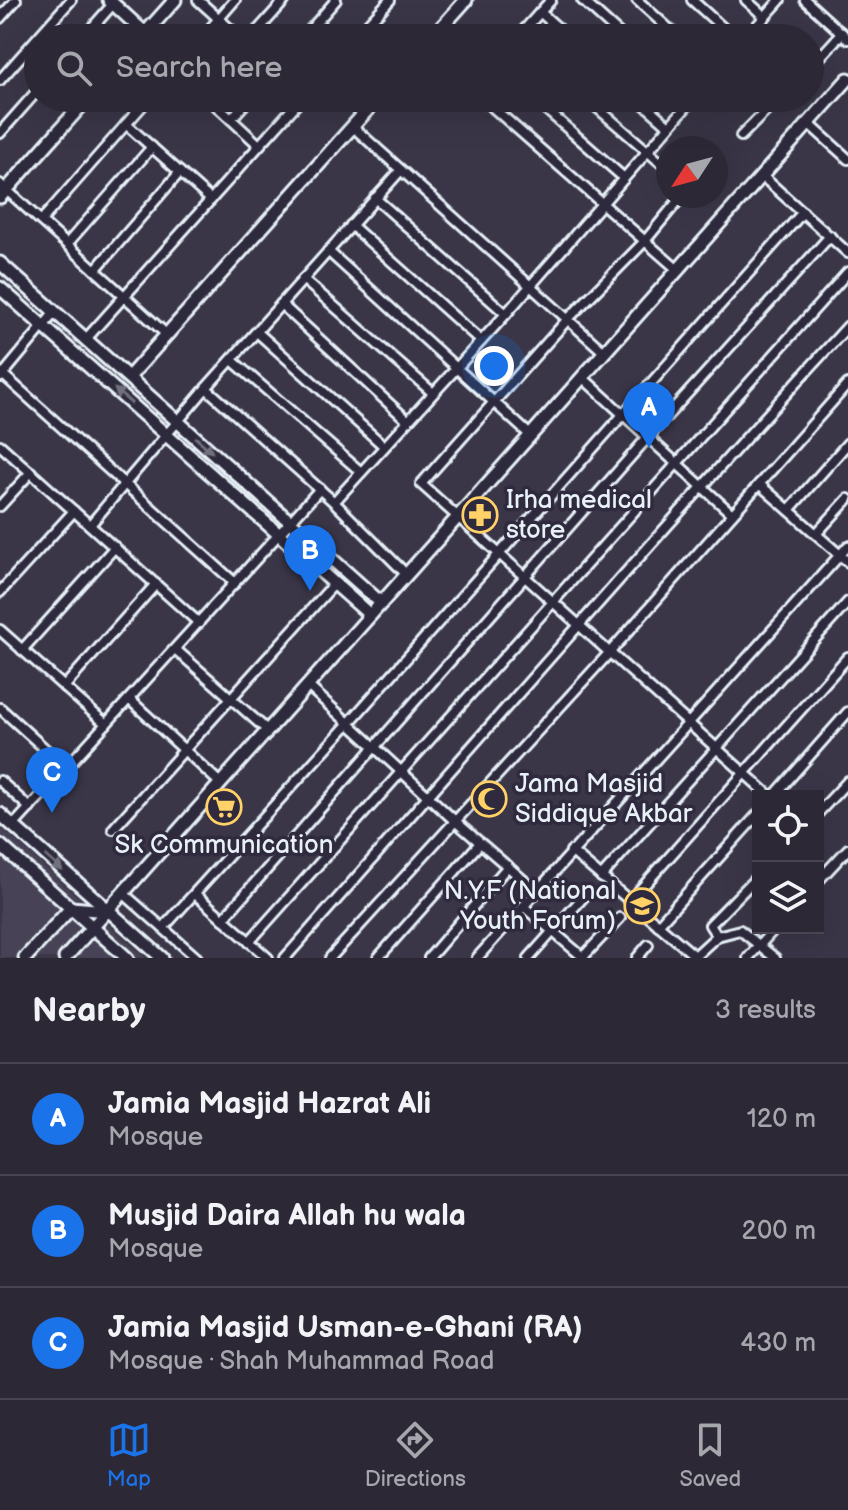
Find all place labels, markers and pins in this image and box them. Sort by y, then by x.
pin: A [623,382,675,448]
place label: Irha medical store [506,485,652,546]
pharmacy icon: Irha medical store [461,496,499,534]
pin: B [284,525,336,591]
pin: C [26,747,78,813]
place label: Jama Masjid Siddique Akbar [515,769,693,830]
mosque icon: Jama Masjid Siddique Akbar [470,780,508,818]
supermarket icon: Sk Communication [205,788,243,826]
place label: Sk Communication [115,830,333,861]
place label: N.Y.F (National Youth Forum) [444,876,616,937]
school or university icon: N.Y.F (National Youth Forum) [623,887,661,925]

